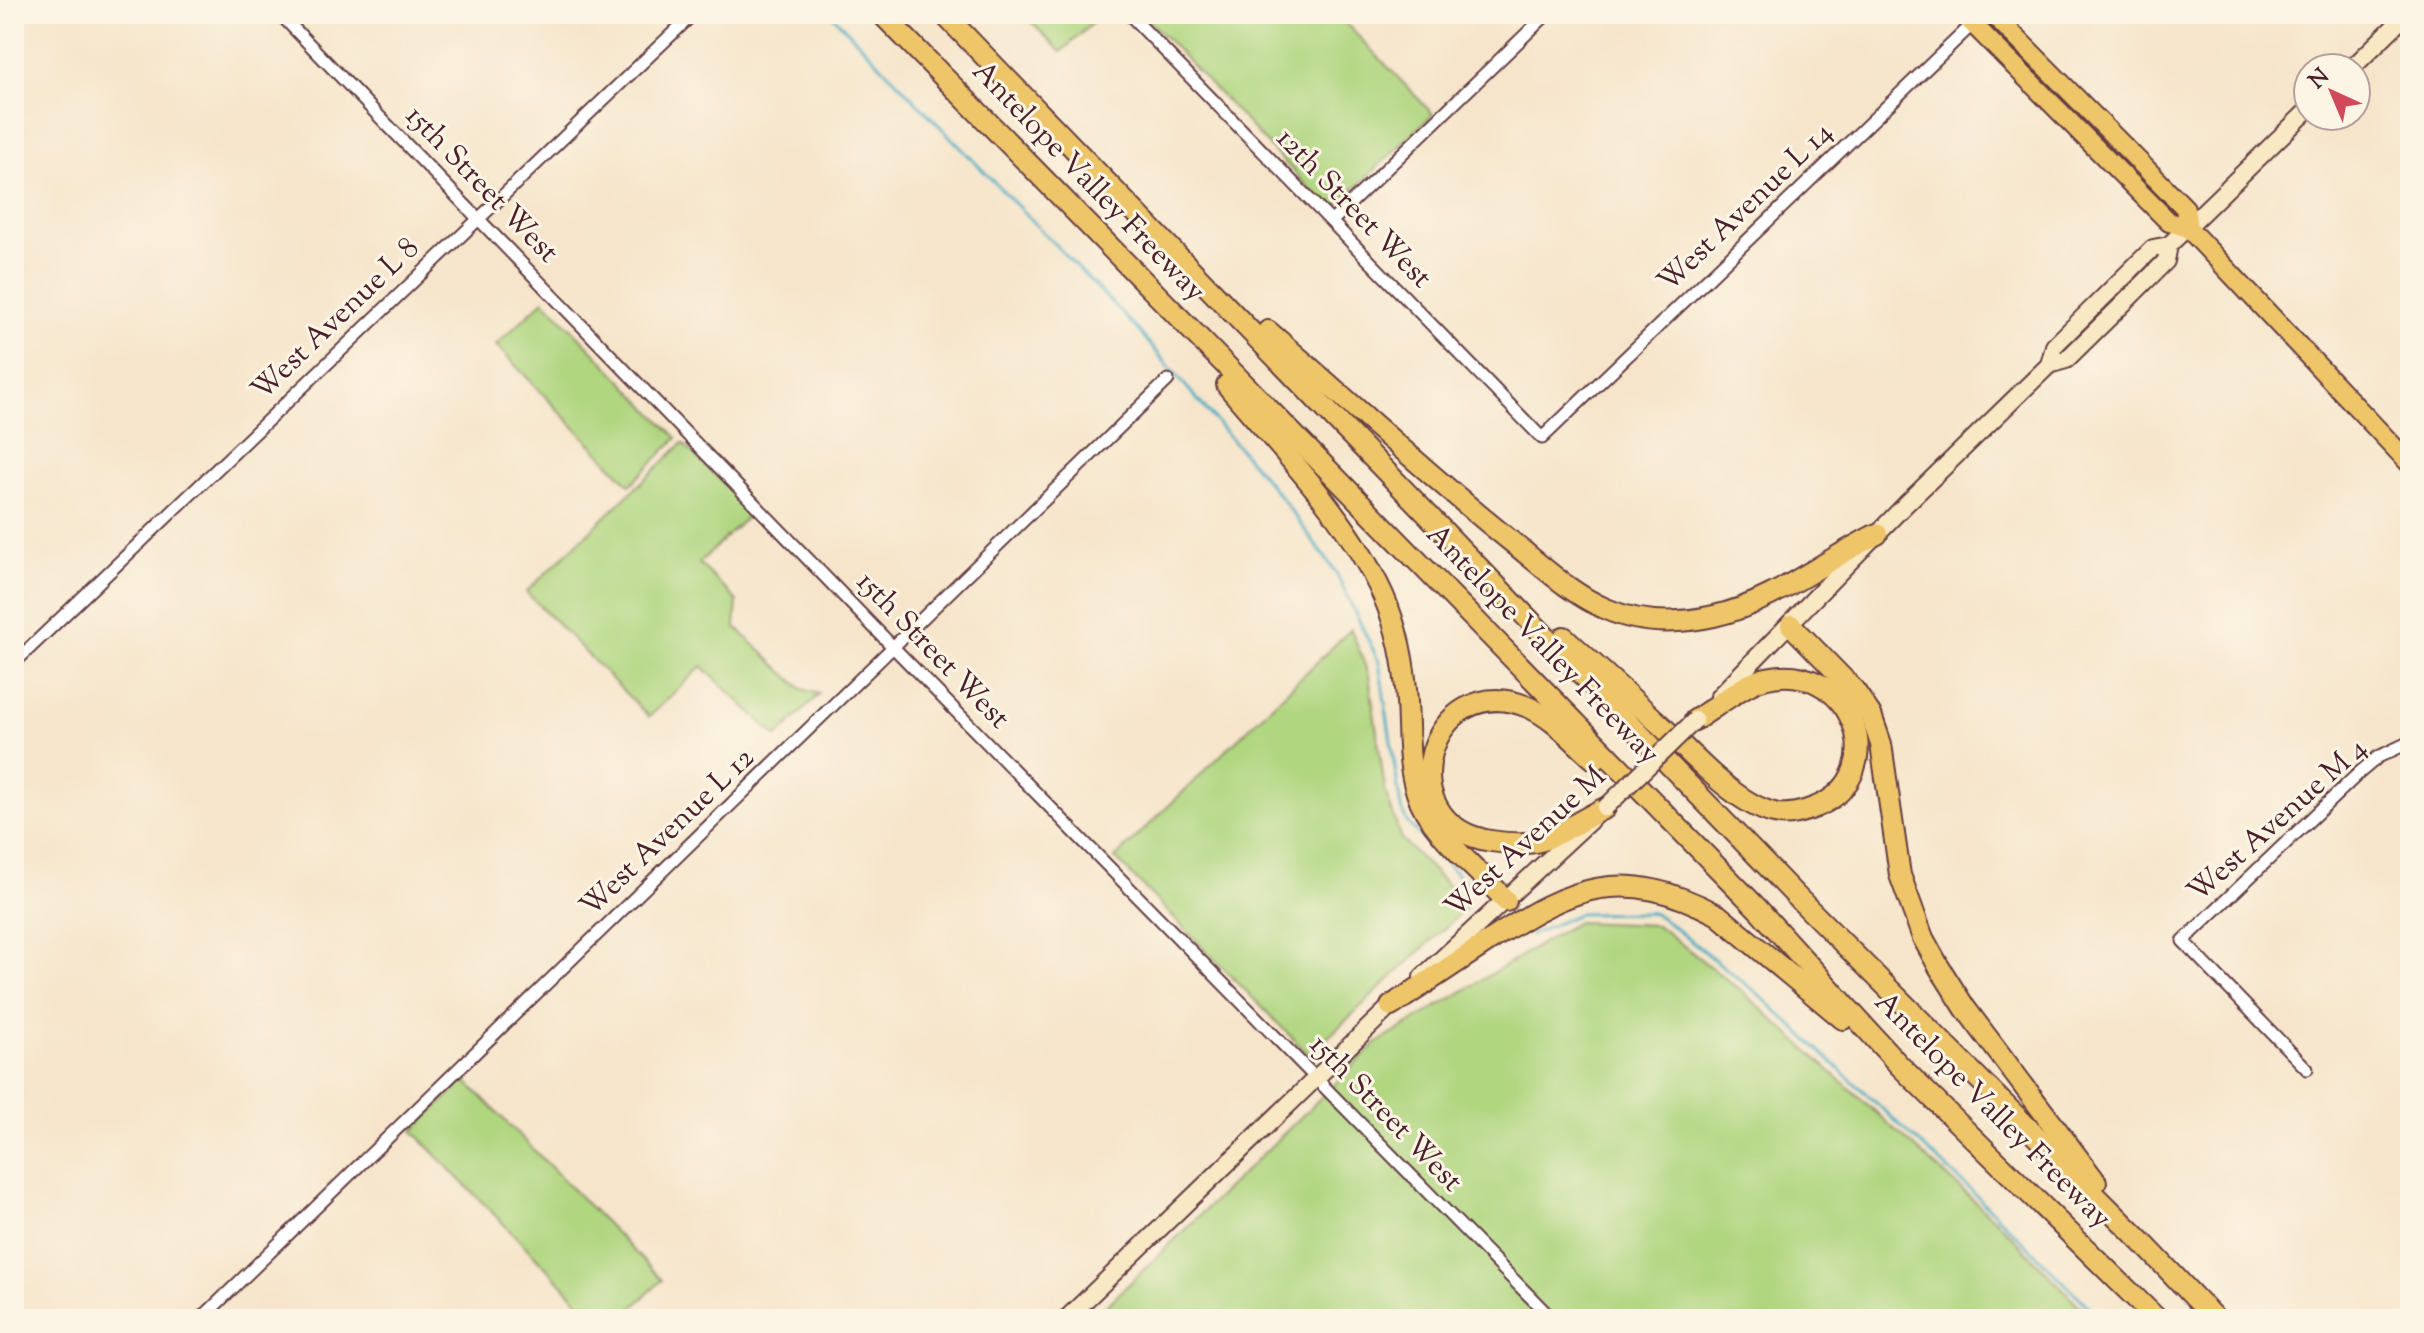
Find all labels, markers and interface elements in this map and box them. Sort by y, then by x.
street label: Antelope Valley Freeway [961,52,1215,312]
north arrow [2292,52,2372,132]
text: N [2303,62,2338,97]
street label: 15th Street West [394,96,568,274]
street label: West Avenue L 14 [1649,113,1843,303]
street label: 12th Street West [1265,119,1441,299]
street label: West Avenue L 8 [242,228,430,412]
street label: Antelope Valley Freeway [1415,515,1669,775]
street label: 15th Street West [845,562,1019,740]
street label: West Avenue M 4 [2179,729,2377,913]
street label: West Avenue L 12 [571,738,765,928]
street label: West Avenue M [1436,757,1616,929]
street label: Antelope Valley Freeway [1864,983,2121,1240]
street label: 15th Street West [1298,1025,1472,1203]

